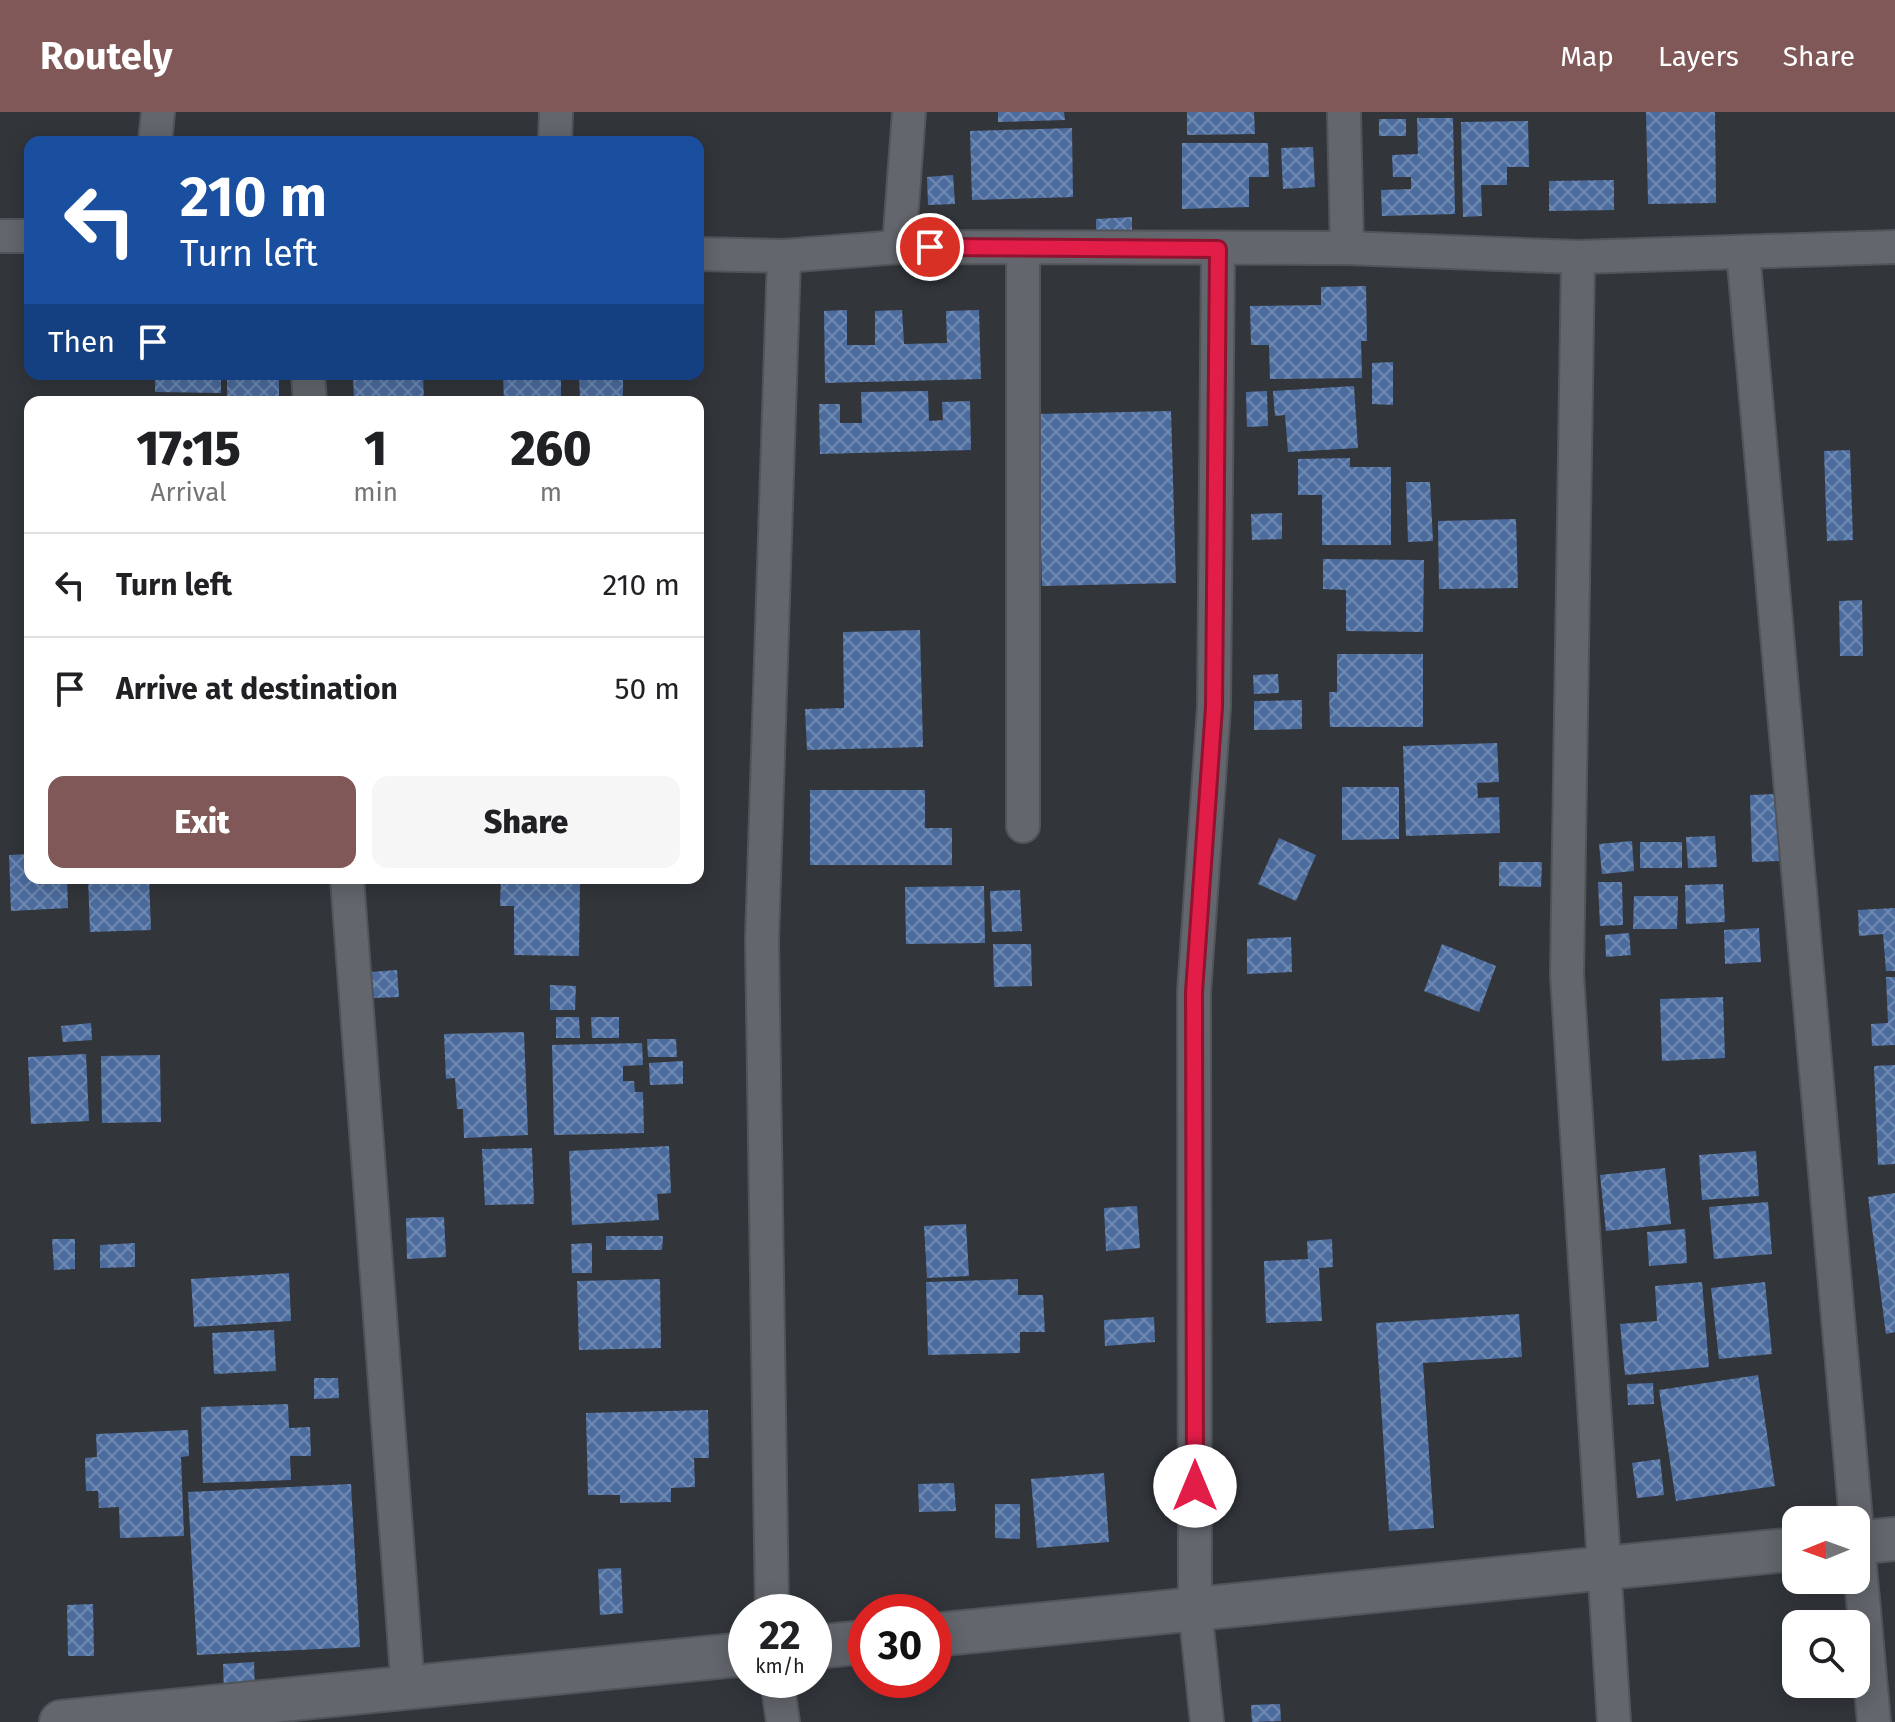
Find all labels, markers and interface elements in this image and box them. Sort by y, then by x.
text: Routely [40,33,172,79]
text: Map [1560,40,1614,73]
text: Layers [1658,40,1739,73]
text: Share [1783,40,1855,73]
text: 210 m [180,164,327,231]
icon: left [48,168,152,272]
pin [896,213,964,281]
icon: arrive [908,225,952,269]
text: Turn left [180,232,318,276]
icon: arrive [131,320,175,364]
text: Then [48,324,115,360]
text: 17:15 [136,420,241,478]
text: 1 [364,420,387,478]
text: 260 [510,420,592,478]
text: Arrival [151,477,227,508]
text: min [353,477,398,508]
text: m [540,477,562,508]
icon: left [48,563,92,607]
text: Turn left [116,567,232,603]
text: 210 m [603,567,680,603]
icon: arrive [48,667,92,711]
text: Arrive at destination [116,671,398,707]
text: 50 m [615,671,680,707]
button: Exit [48,776,356,868]
button: Share [372,776,680,868]
position arrow [1153,1444,1237,1528]
north arrow [1782,1506,1870,1594]
map controls [1782,1506,1870,1698]
speed limit sign: 30 [848,1594,952,1698]
button: search [1782,1610,1870,1698]
text: 22 [759,1612,801,1660]
text: km/h [755,1654,805,1678]

